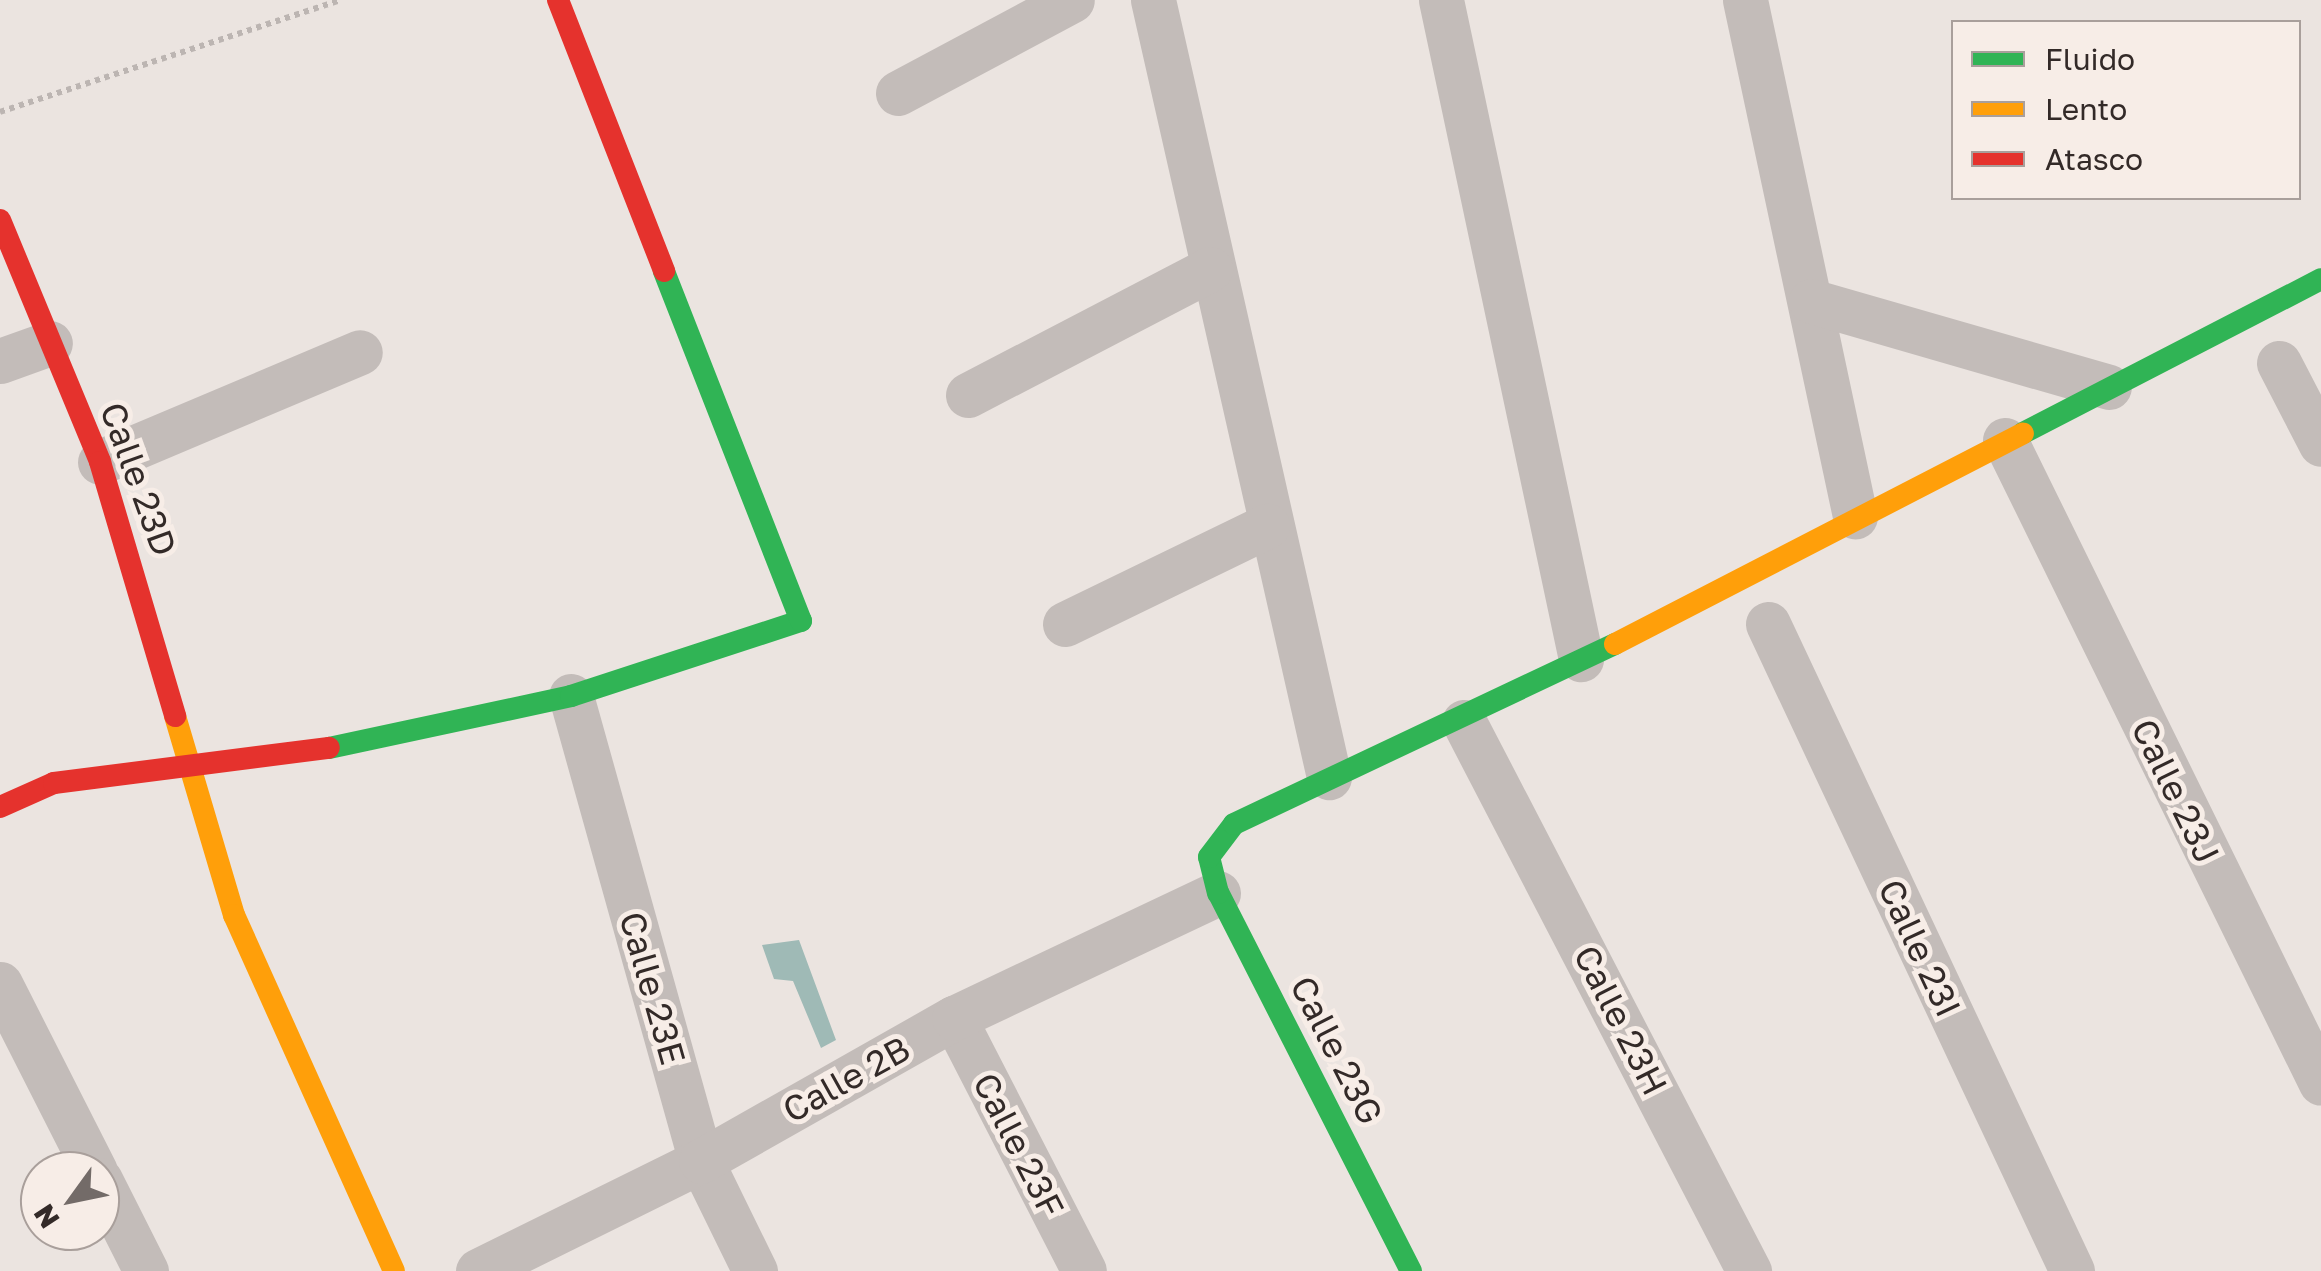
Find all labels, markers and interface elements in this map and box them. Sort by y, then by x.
legend [1951,20,2301,200]
text: Fluido [2045,41,2135,77]
text: Lento [2045,91,2127,127]
text: Atasco [2045,141,2143,177]
street label: Calle 23D [92,397,186,561]
street label: Calle 23J [2123,712,2229,870]
street label: Calle 23I [1870,873,1970,1023]
street label: Calle 23E [611,907,695,1069]
street label: Calle 23H [1566,938,1676,1102]
street label: Calle 23G [1282,969,1392,1131]
street label: Calle 2B [775,1027,917,1131]
street label: Calle 23F [965,1066,1073,1224]
north arrow [20,1151,120,1251]
text: N [26,1199,66,1234]

